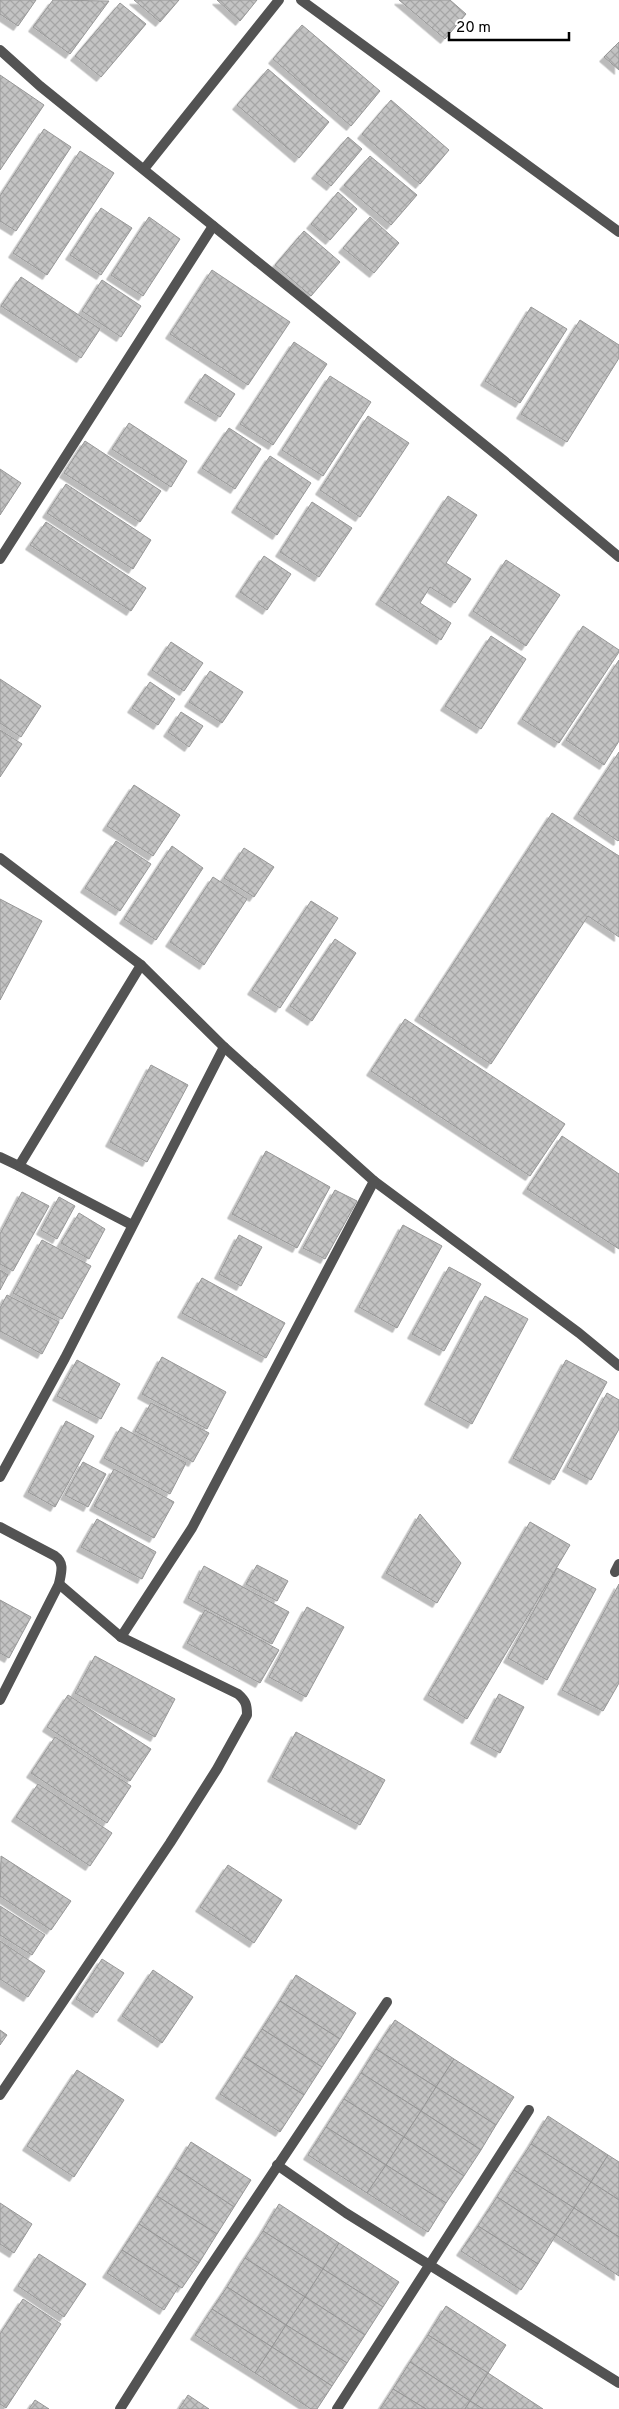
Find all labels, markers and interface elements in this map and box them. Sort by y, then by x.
scale bar [449,10,569,42]
text: 20 m [456,19,491,38]

